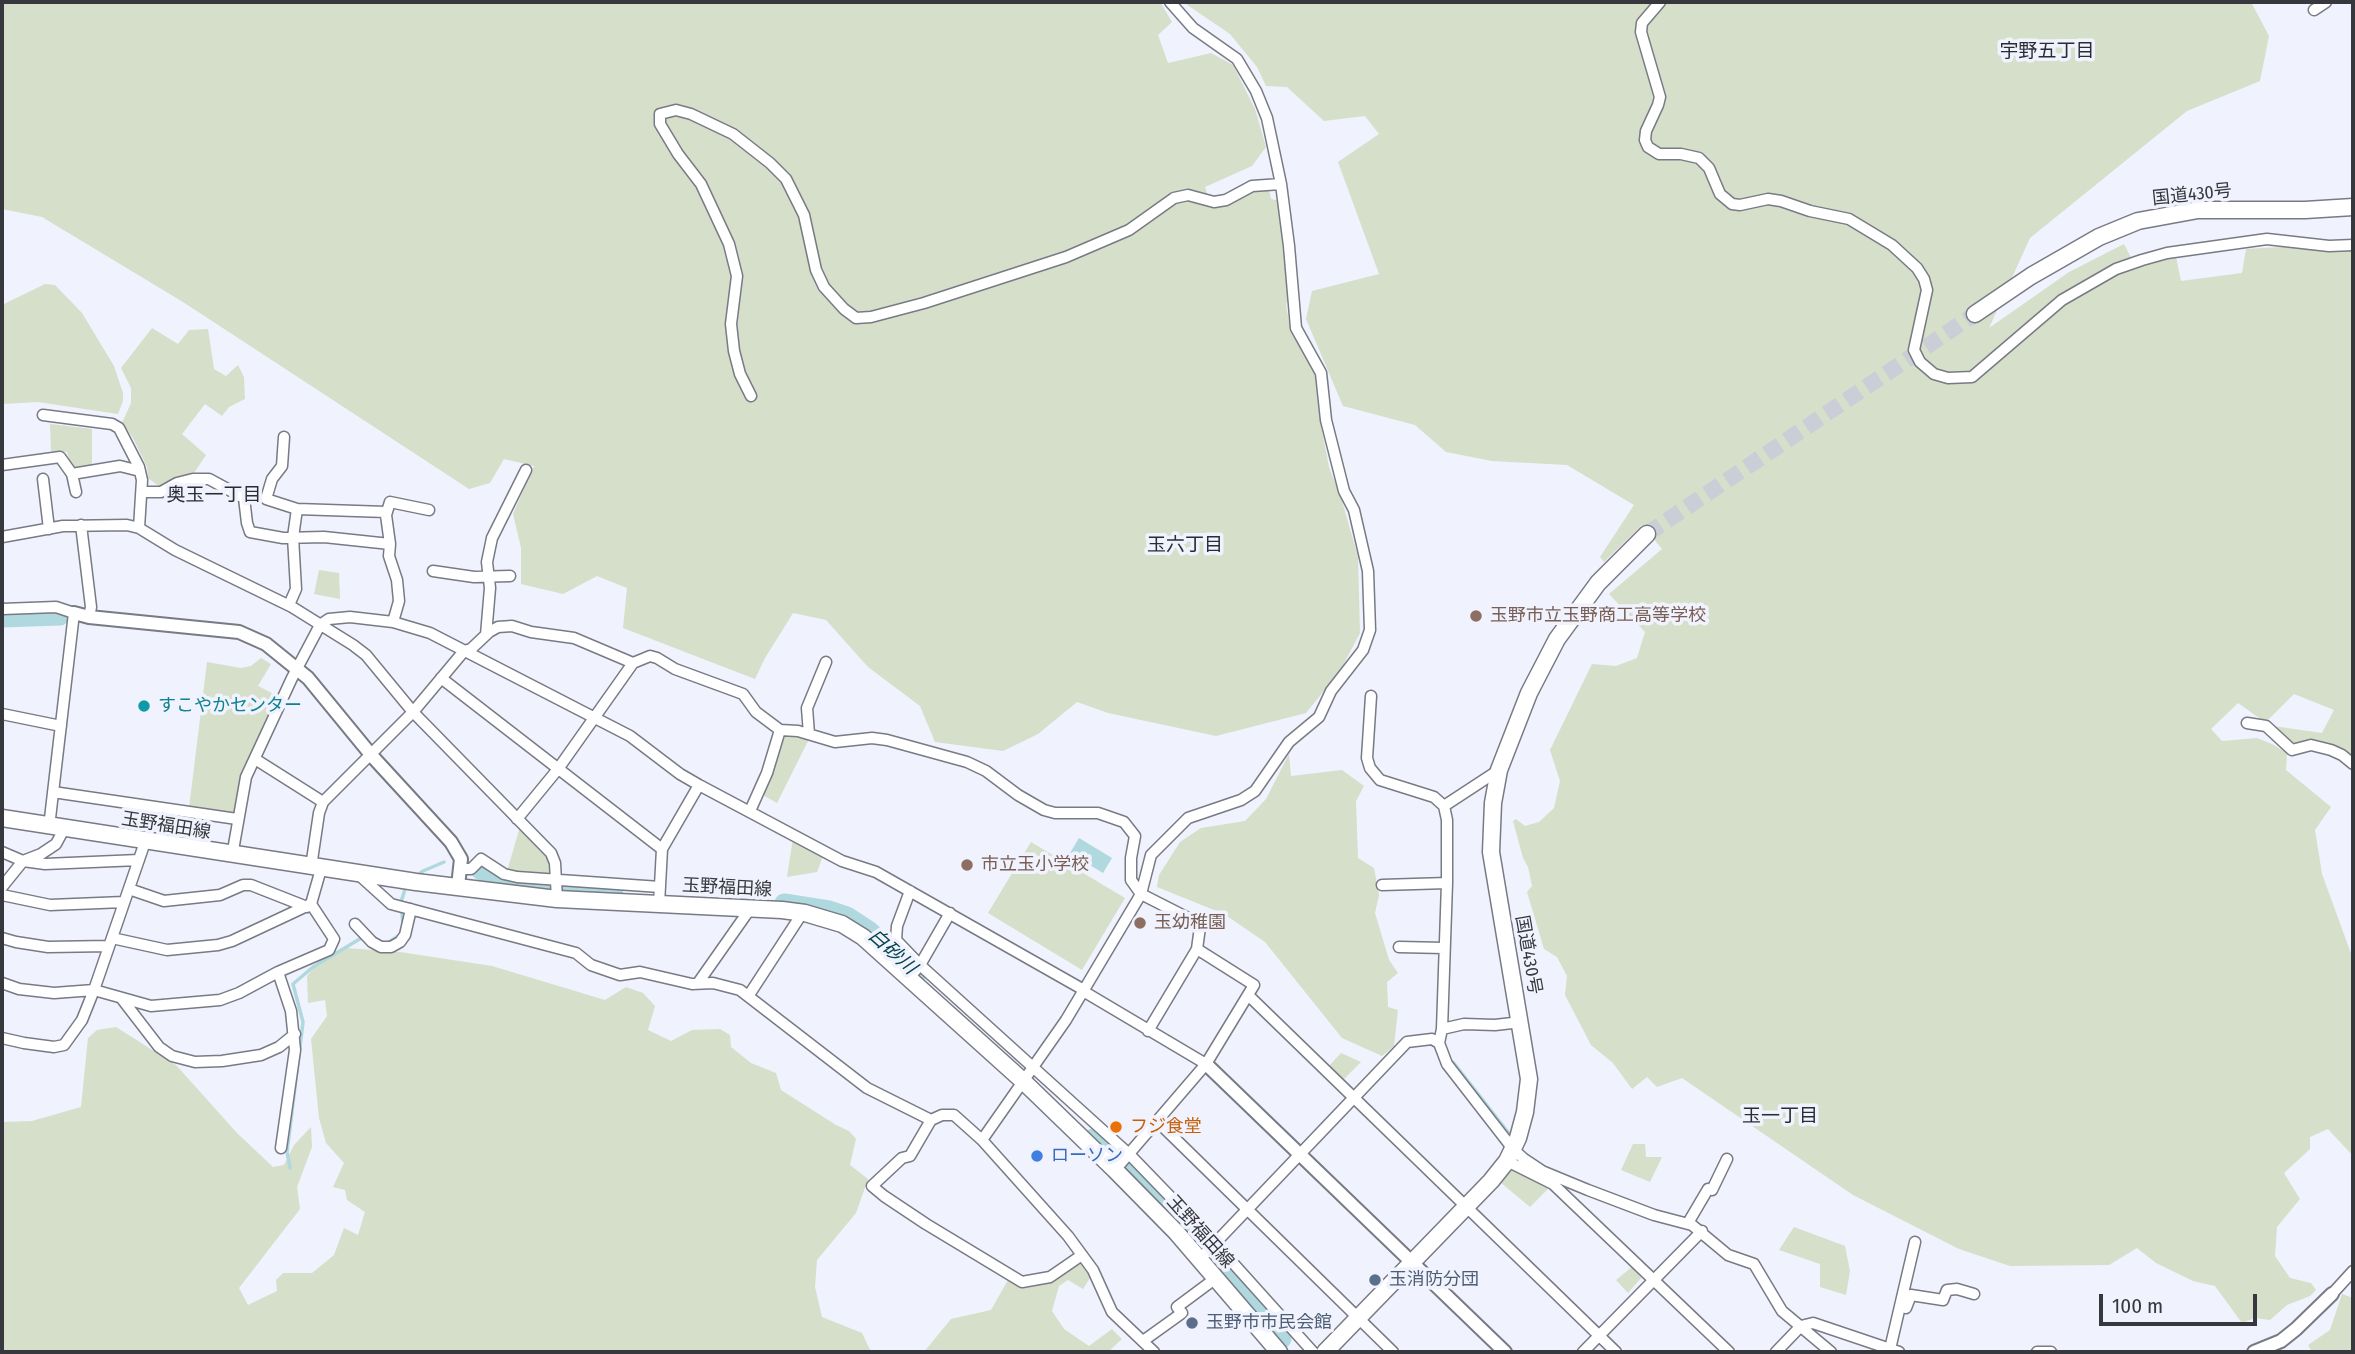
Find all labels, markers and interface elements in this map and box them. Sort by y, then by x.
district label: 宇野五丁目 [2000,41,2094,63]
street label: 国道430号 [2151,180,2233,210]
district label: 奥玉一丁目 [167,485,261,507]
district label: 玉六丁目 [1147,535,1223,557]
place label: 玉野市立玉野商工高等学校 [1490,605,1706,627]
marker: 玉野市立玉野商工高等学校 [1468,608,1484,624]
place label: すこやかセンター [158,695,302,717]
marker: すこやかセンター [136,698,152,714]
street label: 玉野福田線 [120,808,212,844]
place label: 市立玉小学校 [981,854,1089,876]
marker: 市立玉小学校 [959,857,975,873]
street label: 玉野福田線 [681,875,773,901]
place label: 玉幼稚園 [1154,912,1226,934]
street label: 国道430号 [1510,914,1546,996]
marker: 玉幼稚園 [1132,915,1148,931]
water label: 白砂川 [863,924,921,980]
district label: 玉一丁目 [1742,1106,1818,1128]
place label: フジ食堂 [1130,1116,1202,1138]
marker: フジ食堂 [1108,1119,1124,1135]
place label: ローソン [1051,1145,1123,1167]
marker: ローソン [1029,1148,1045,1164]
street label: 玉野福田線 [1162,1191,1238,1273]
place label: 玉消防分団 [1389,1269,1479,1291]
marker: 玉消防分団 [1367,1272,1383,1288]
scale bar [2103,1280,2260,1324]
text: 100 m [2112,1293,2163,1319]
place label: 玉野市市民会館 [1206,1312,1332,1334]
marker: 玉野市市民会館 [1184,1315,1200,1331]

